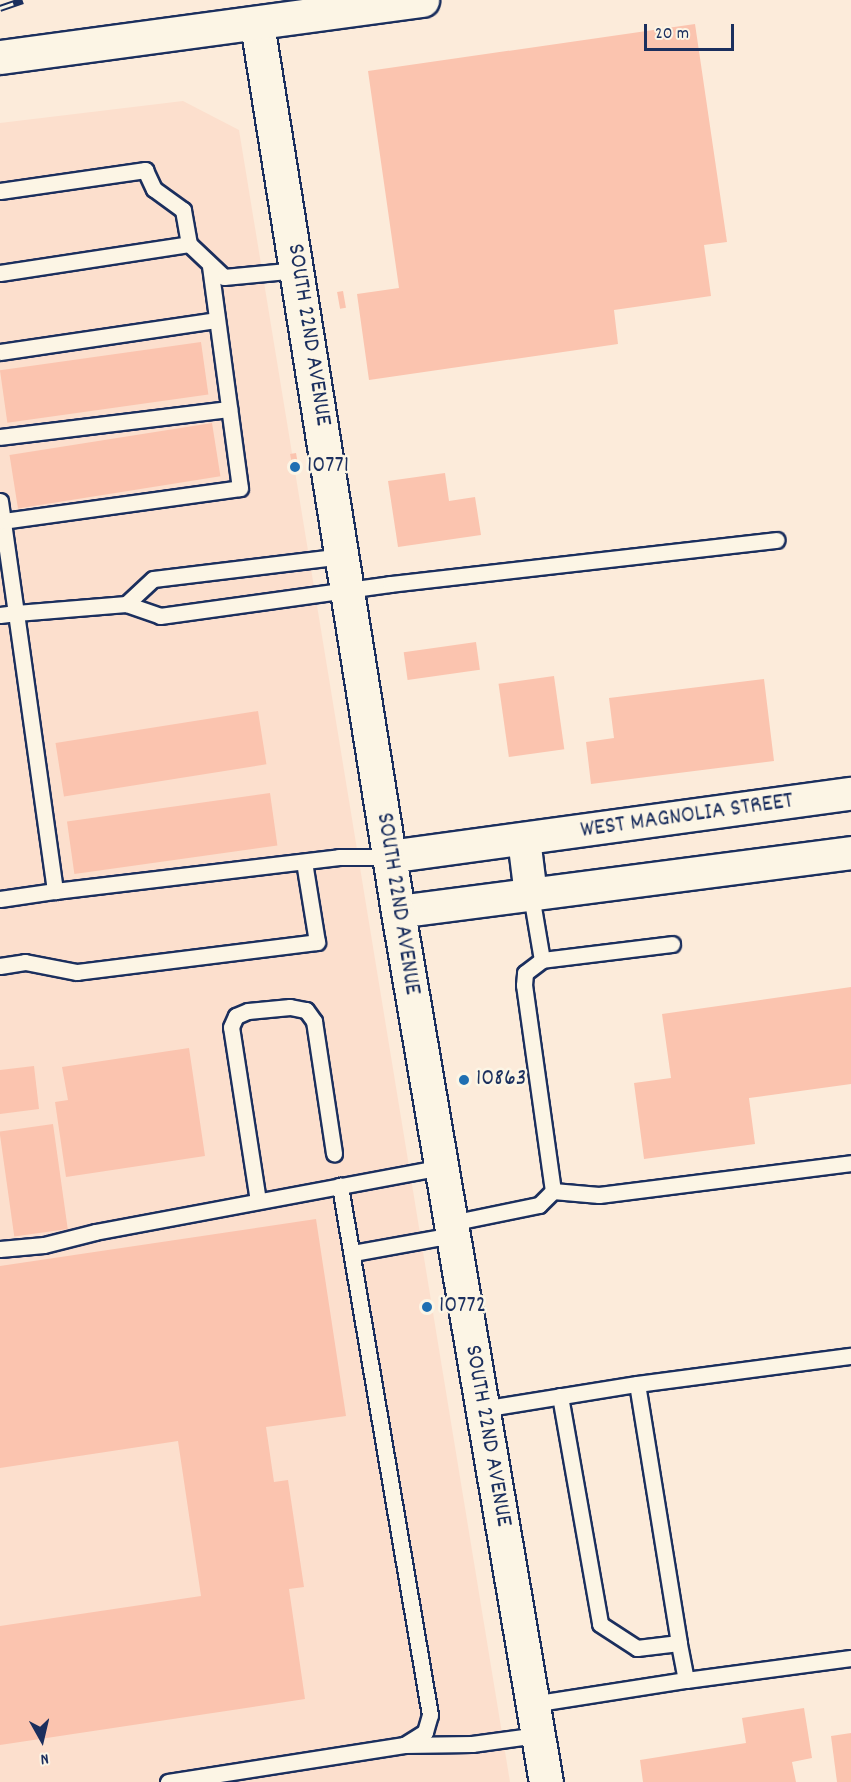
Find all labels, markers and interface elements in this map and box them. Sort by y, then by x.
scale bar [647,12,737,50]
text: 20 m [655,22,689,47]
street label: SOUTH 22ND AVENUE [279,242,337,428]
place label: 10771 [307,453,349,481]
marker: 10771 [288,460,302,474]
street label: WEST MAGNOLIA STREET [579,788,795,846]
street label: SOUTH 22ND AVENUE [368,811,426,997]
place label: 10863 [476,1066,526,1094]
marker: 10863 [457,1073,471,1087]
place label: 10772 [439,1293,486,1321]
marker: 10772 [420,1300,434,1314]
street label: SOUTH 22ND AVENUE [457,1343,517,1529]
north arrow [12,1710,72,1770]
text: N [39,1746,50,1770]

